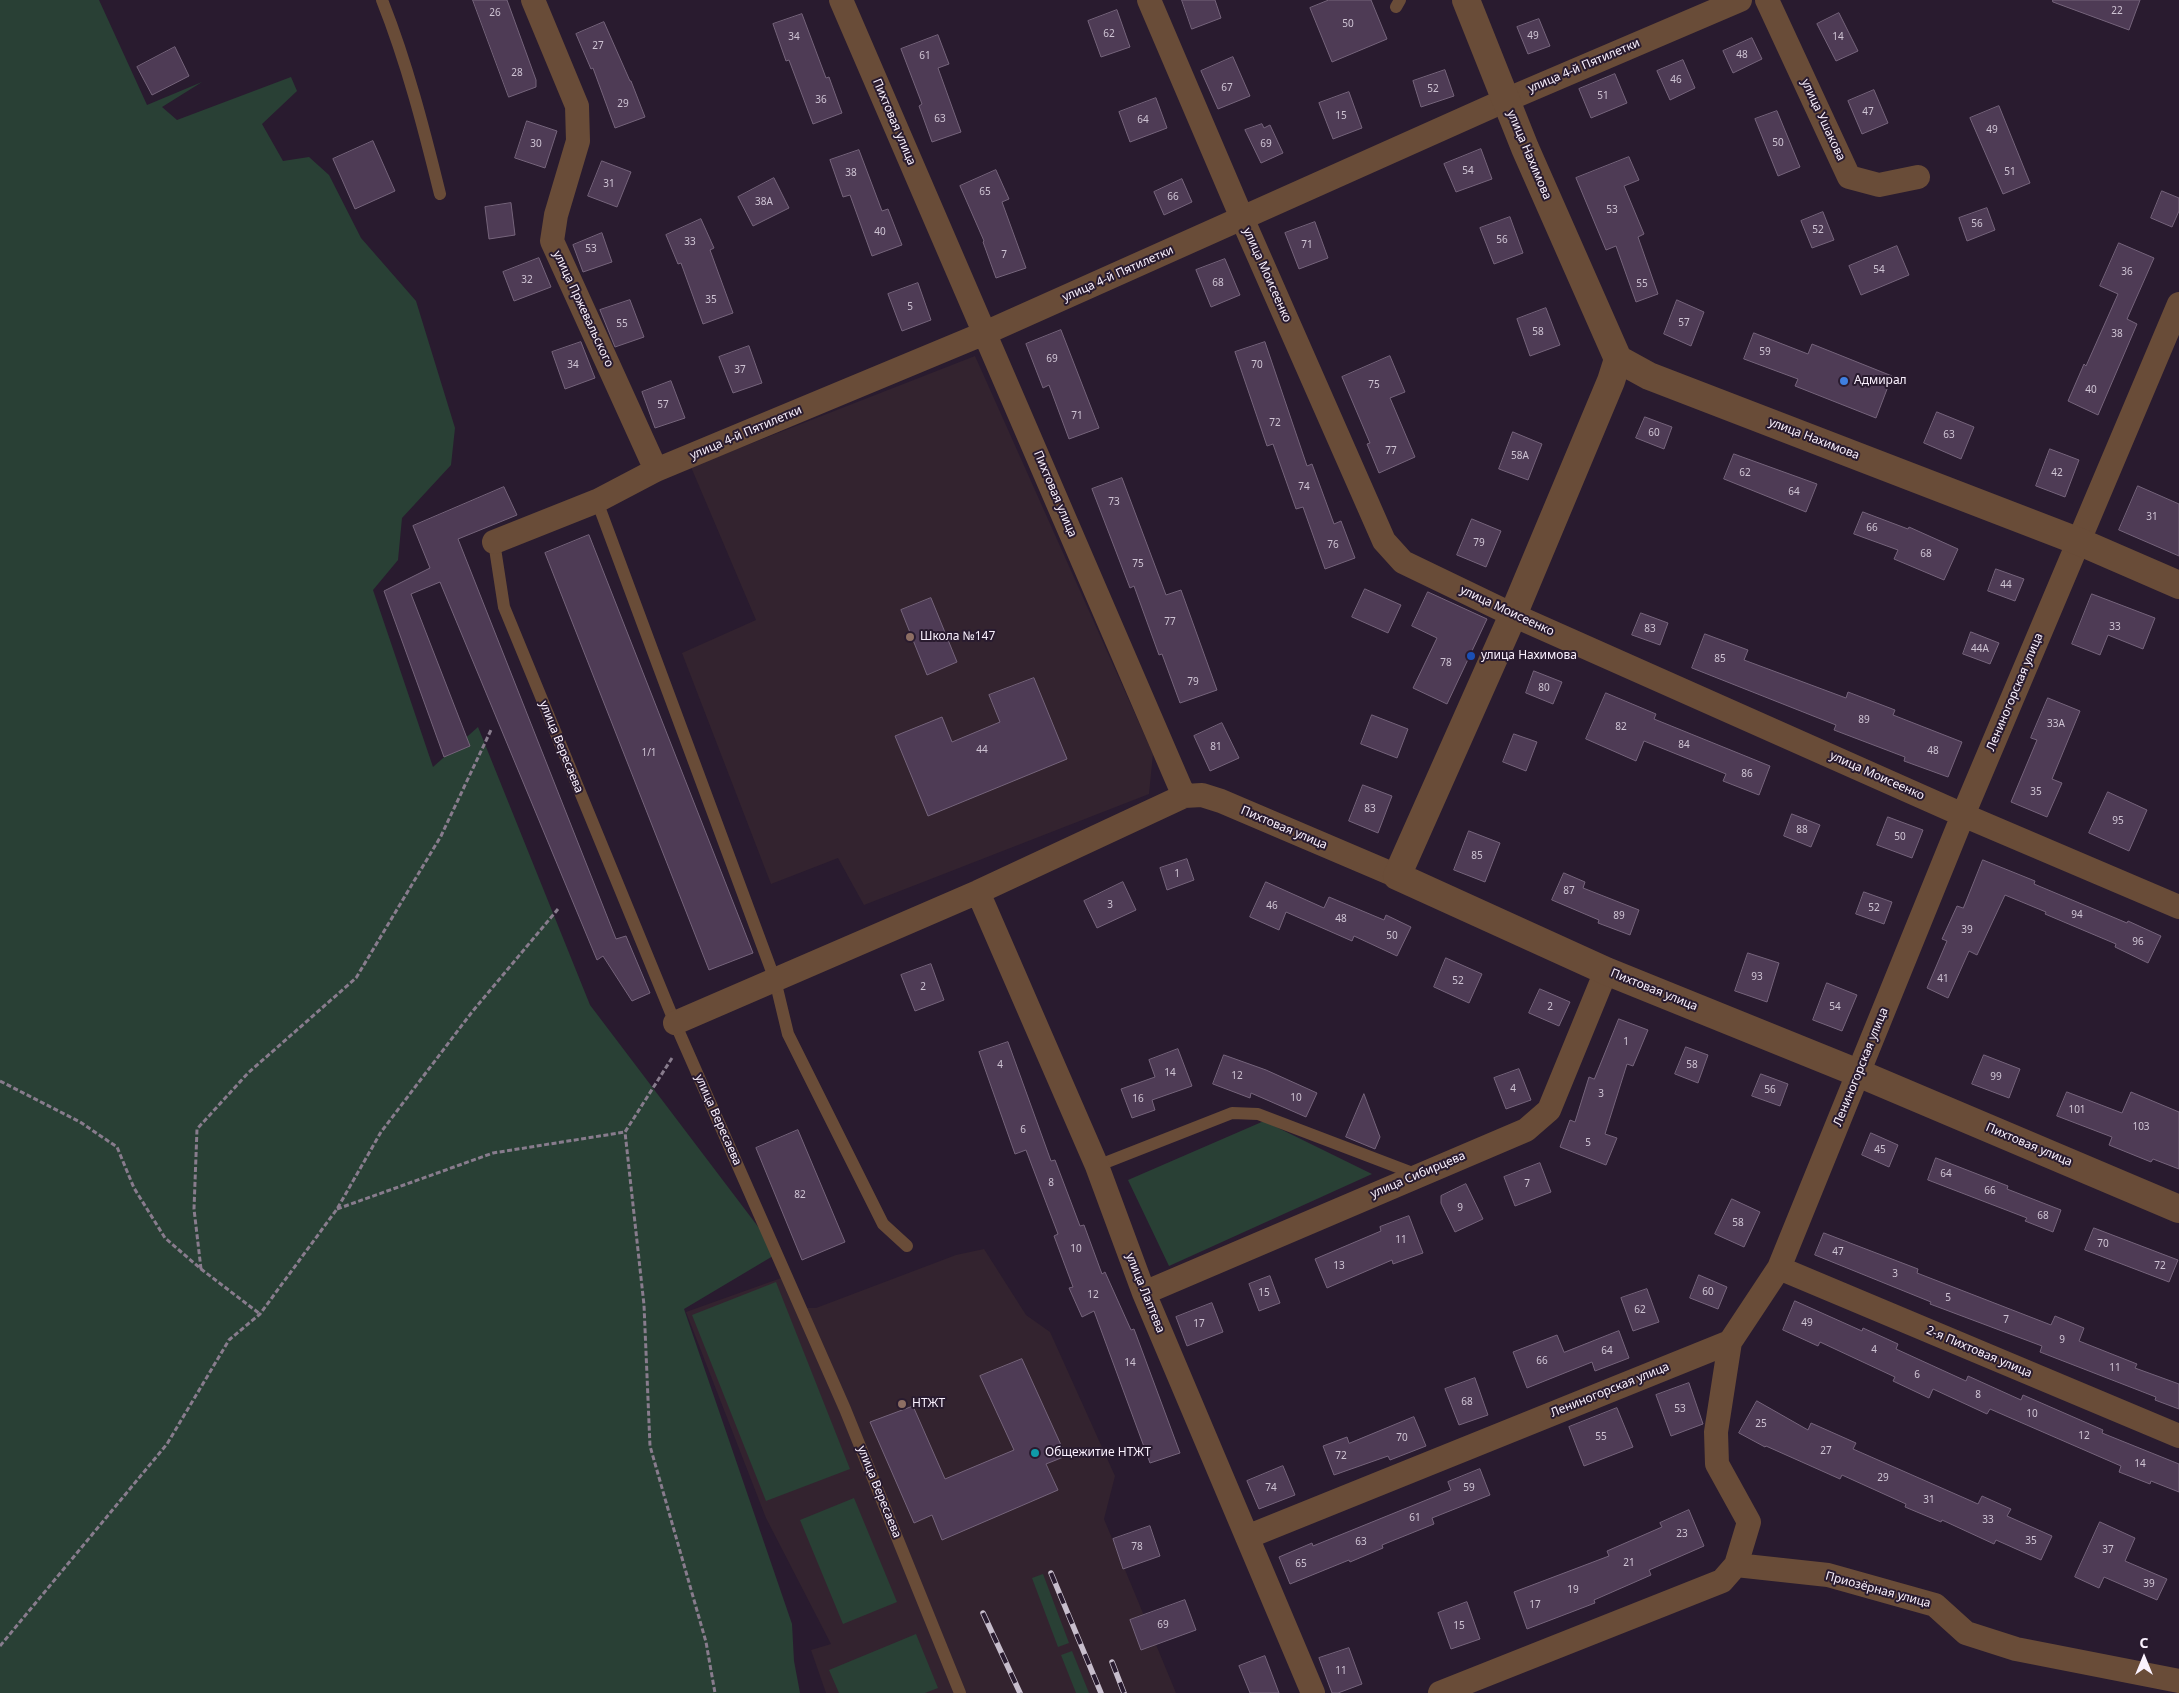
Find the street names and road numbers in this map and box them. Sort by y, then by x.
street label: улица 4-й Пятилетки [1526,36,1642,96]
street label: Пихтовая улица [869,77,919,167]
street label: улица Ушакова [1798,77,1848,163]
street label: улица Нахимова [1504,108,1554,202]
street label: улица Моисеенко [1240,225,1294,325]
street label: улица 4-й Пятилетки [1060,243,1176,305]
street label: улица Пржевальского [550,248,616,370]
street label: улица 4-й Пятилетки [688,403,804,463]
street label: улица Нахимова [1767,415,1861,463]
street label: Пихтовая улица [1030,449,1080,539]
street label: улица Моисеенко [1458,583,1556,639]
street label: Лениногорская улица [1984,631,2046,753]
street label: улица Вересаева [536,699,586,795]
street label: улица Моисеенко [1827,749,1927,803]
street label: Пихтовая улица [1239,803,1329,853]
street label: Пихтовая улица [1608,966,1700,1014]
street label: Лениногорская улица [1831,1006,1891,1128]
street label: улица Вересаева [691,1072,745,1168]
street label: Пихтовая улица [1984,1120,2074,1170]
street label: улица Сибирцева [1368,1149,1468,1201]
street label: улица Лаптева [1122,1251,1168,1335]
street label: 2-я Пихтовая улица [1924,1323,2034,1381]
street label: Лениногорская улица [1549,1360,1671,1420]
street label: улица Вересаева [854,1444,904,1540]
street label: Приозёрная улица [1824,1569,1932,1611]

